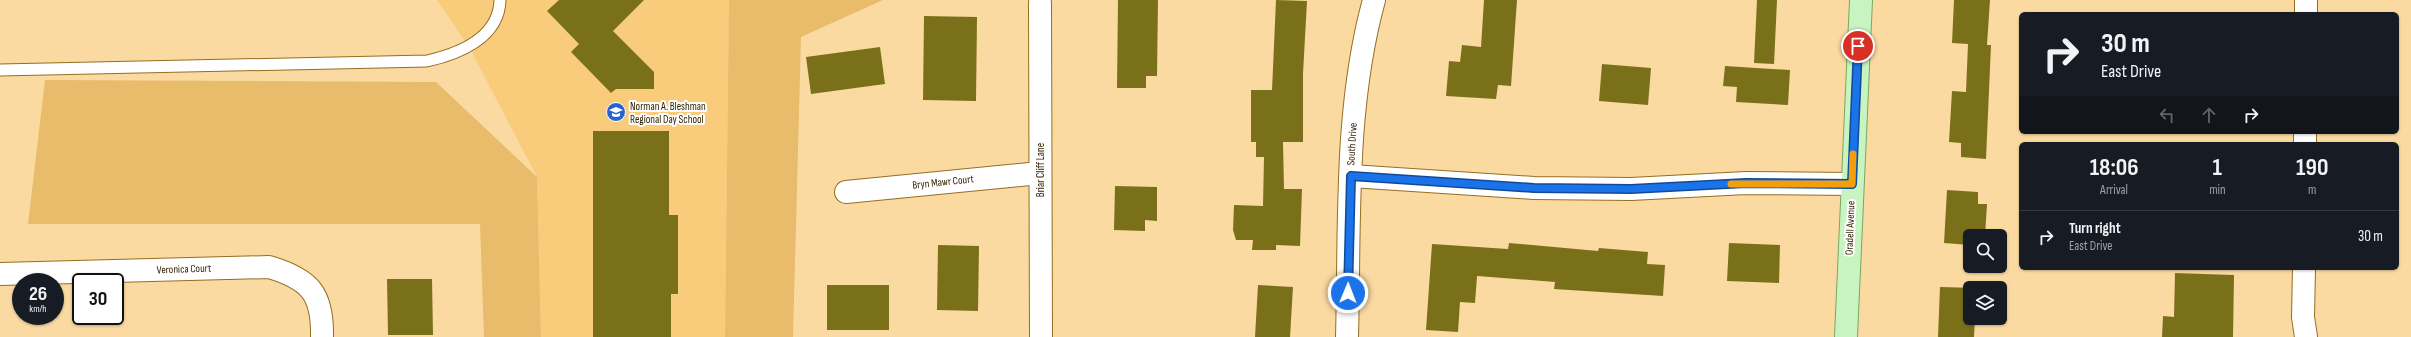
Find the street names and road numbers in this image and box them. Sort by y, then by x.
street label: South Drive [1344,122,1360,166]
street label: Briar Cliff Lane [1034,143,1047,197]
street label: Bryn Mawr Court [912,172,975,192]
street label: Oradell Avenue [1843,201,1857,255]
street label: Veronica Court [156,262,212,276]

